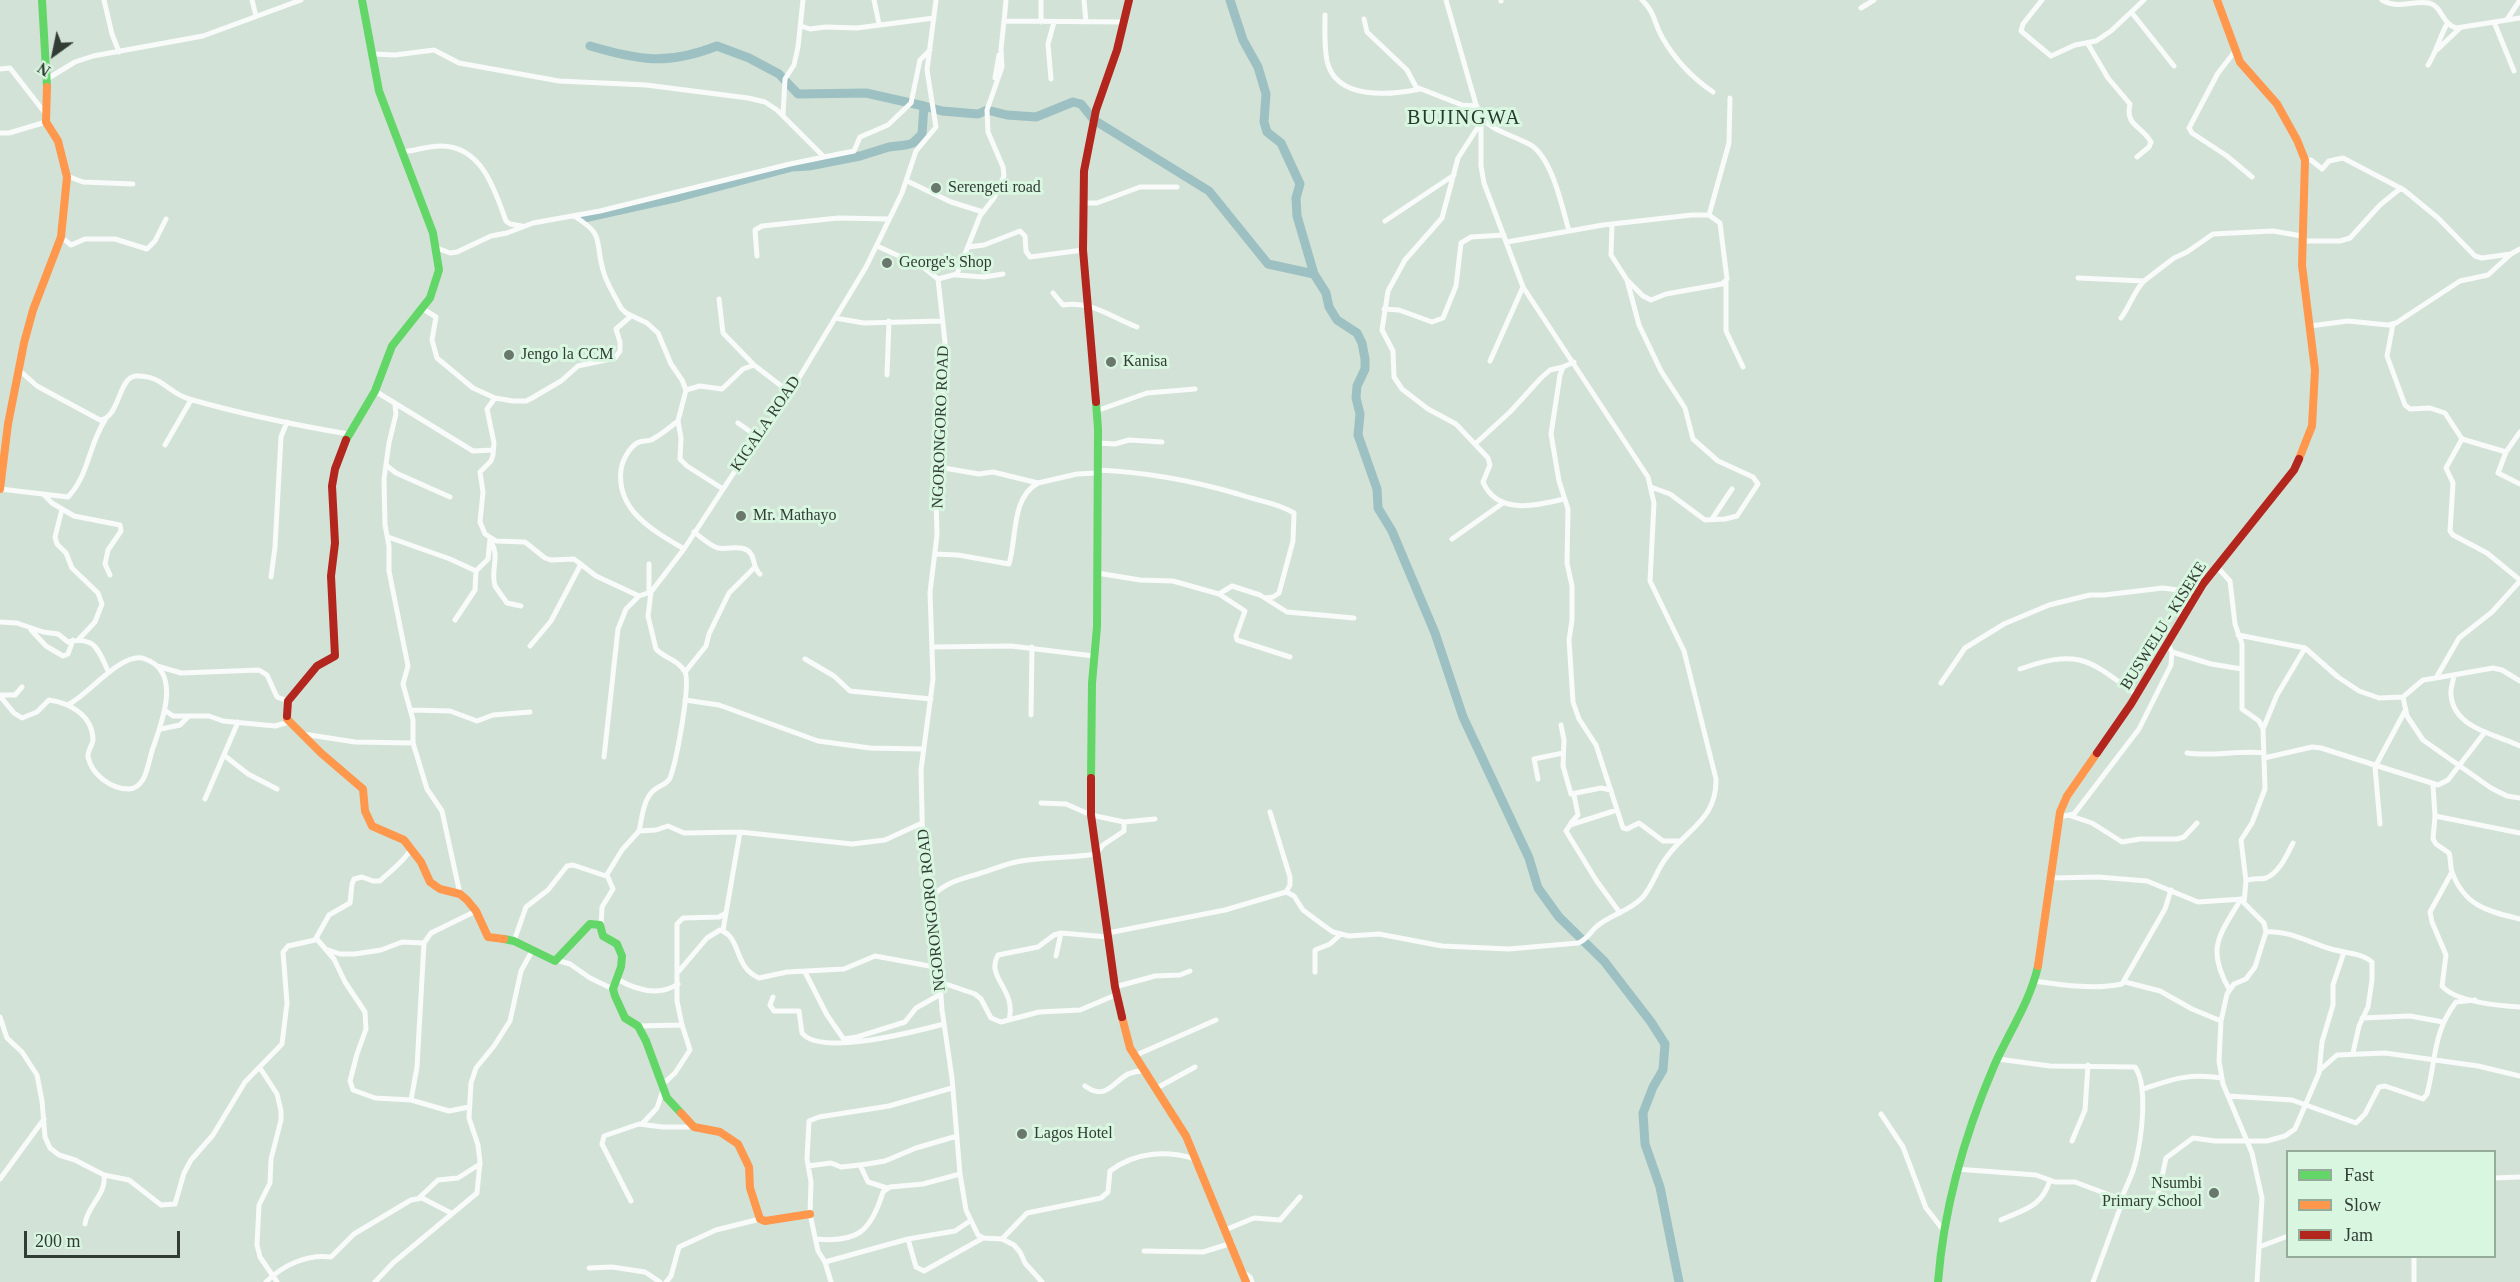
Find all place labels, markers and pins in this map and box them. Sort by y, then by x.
place label: Serengeti road [948,178,1041,198]
marker: Serengeti road [929,181,943,195]
place label: George's Shop [899,253,992,273]
marker: George's Shop [880,256,894,270]
place label: Jengo la CCM [521,345,613,365]
marker: Jengo la CCM [502,348,516,362]
place label: Kanisa [1123,352,1167,372]
marker: Kanisa [1104,355,1118,369]
place label: Mr. Mathayo [753,506,837,526]
marker: Mr. Mathayo [734,509,748,523]
place label: Lagos Hotel [1034,1124,1113,1144]
marker: Lagos Hotel [1015,1127,1029,1141]
place label: Nsumbi Primary School [2102,1174,2202,1212]
marker: Nsumbi Primary School [2207,1186,2221,1200]

